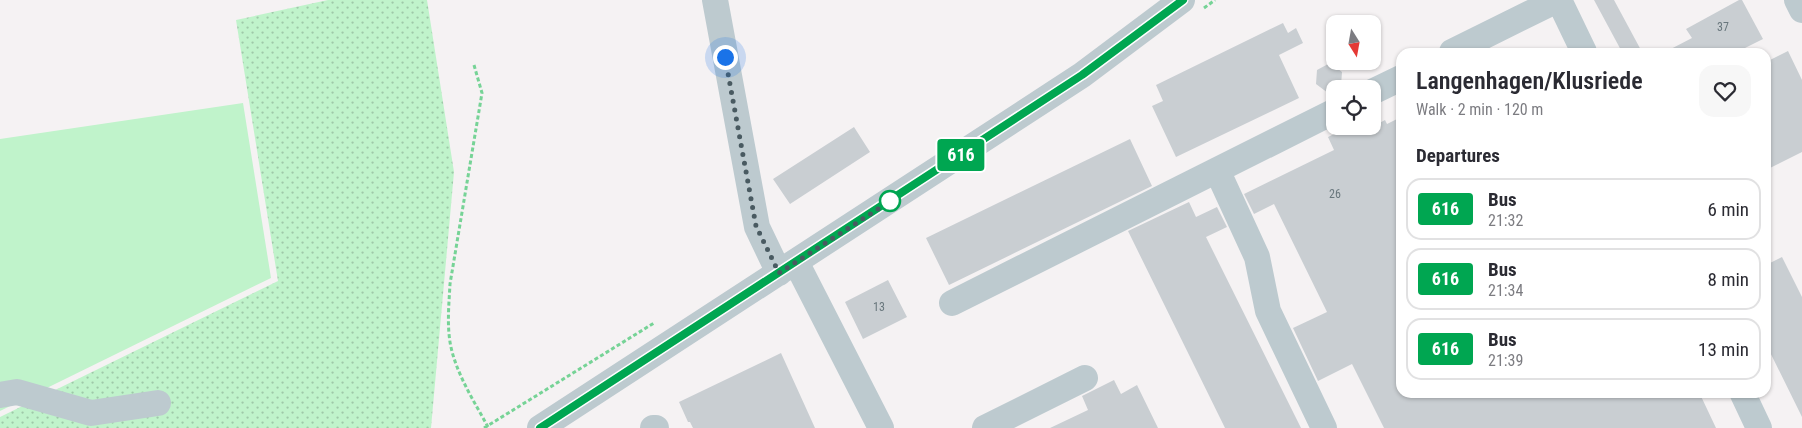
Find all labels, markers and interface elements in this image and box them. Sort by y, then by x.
north arrow [1326,15,1381,70]
map controls [1326,15,1381,135]
house number: 37 [1717,20,1729,34]
your location [713,45,738,70]
button: heart [1699,65,1751,117]
text: Langenhagen/Klusriede [1416,67,1643,95]
button: locate [1326,80,1381,135]
text: Walk · 2 min · 120 m [1416,100,1543,119]
line badge: 616 [932,139,990,171]
text: 616 [947,144,975,165]
text: Departures [1416,144,1500,167]
house number: 26 [1329,187,1341,201]
text: Bus [1488,188,1517,211]
unlabelled marker [879,190,901,212]
text: 616 [1432,198,1459,219]
text: 6 min [1707,198,1749,221]
text: 21:32 [1488,211,1523,230]
text: Bus [1488,258,1517,281]
text: 616 [1432,268,1459,289]
text: 8 min [1707,268,1749,291]
text: 21:34 [1488,281,1523,300]
house number: 13 [873,300,885,314]
text: Bus [1488,328,1517,351]
text: 616 [1432,338,1459,359]
text: 13 min [1698,338,1749,361]
text: 21:39 [1488,351,1523,370]

